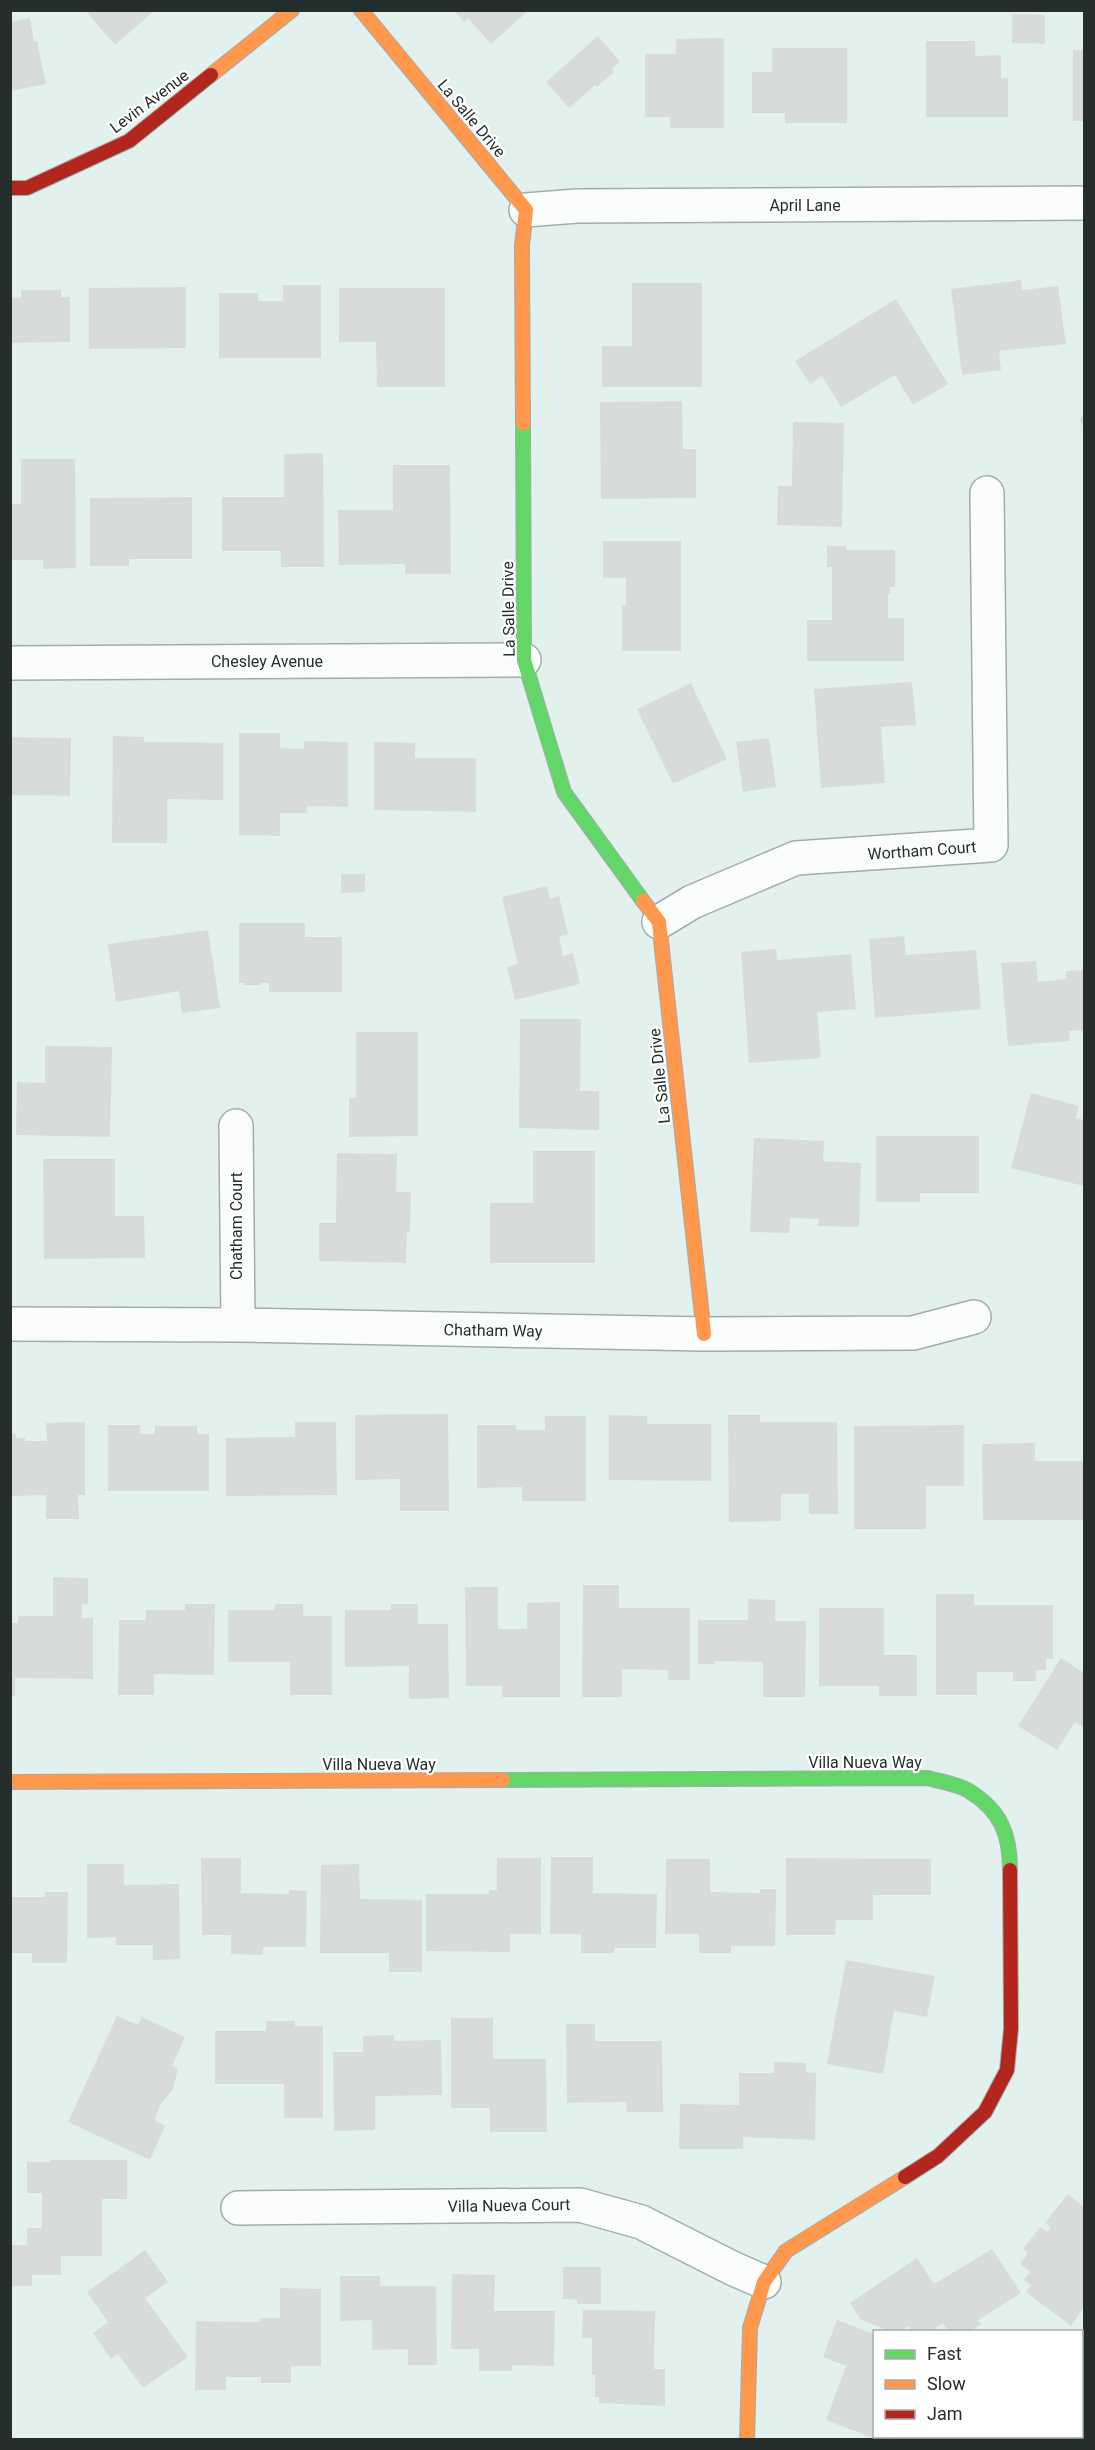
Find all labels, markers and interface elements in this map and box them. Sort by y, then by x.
street label: Levin Avenue [106,66,192,137]
street label: La Salle Drive [434,76,510,161]
street label: April Lane [769,196,841,215]
street label: La Salle Drive [498,561,519,657]
street label: Chesley Avenue [211,652,323,671]
street label: Wortham Court [867,837,977,864]
street label: La Salle Drive [645,1027,674,1125]
street label: Chatham Court [227,1172,246,1280]
street label: Chatham Way [443,1320,543,1341]
street label: Villa Nueva Way [808,1753,922,1772]
street label: Villa Nueva Way [322,1755,436,1774]
street label: Villa Nueva Court [447,2195,571,2216]
legend [873,2330,1083,2438]
text: Fast [927,2343,962,2364]
text: Slow [927,2373,966,2394]
text: Jam [927,2403,963,2424]

